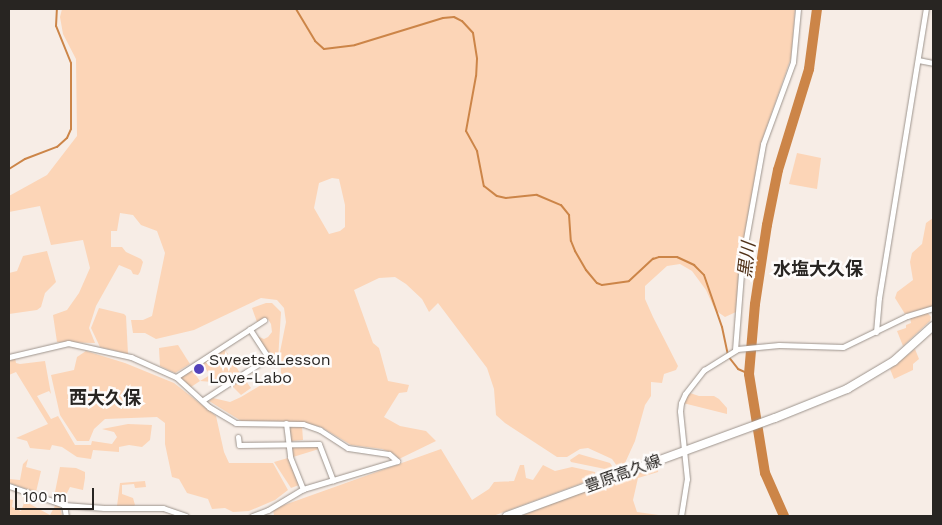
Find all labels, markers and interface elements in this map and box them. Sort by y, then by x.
water label: 黒川 [734,241,760,279]
district label: 水塩大久保 [773,258,863,280]
place label: Sweets&Lesson Love-Labo [209,350,331,388]
marker: Sweets&Lesson Love-Labo [193,363,205,375]
district label: 西大久保 [69,387,141,409]
street label: 豊原高久線 [582,451,664,497]
scale bar [18,478,96,510]
text: 100 m [23,488,67,506]

